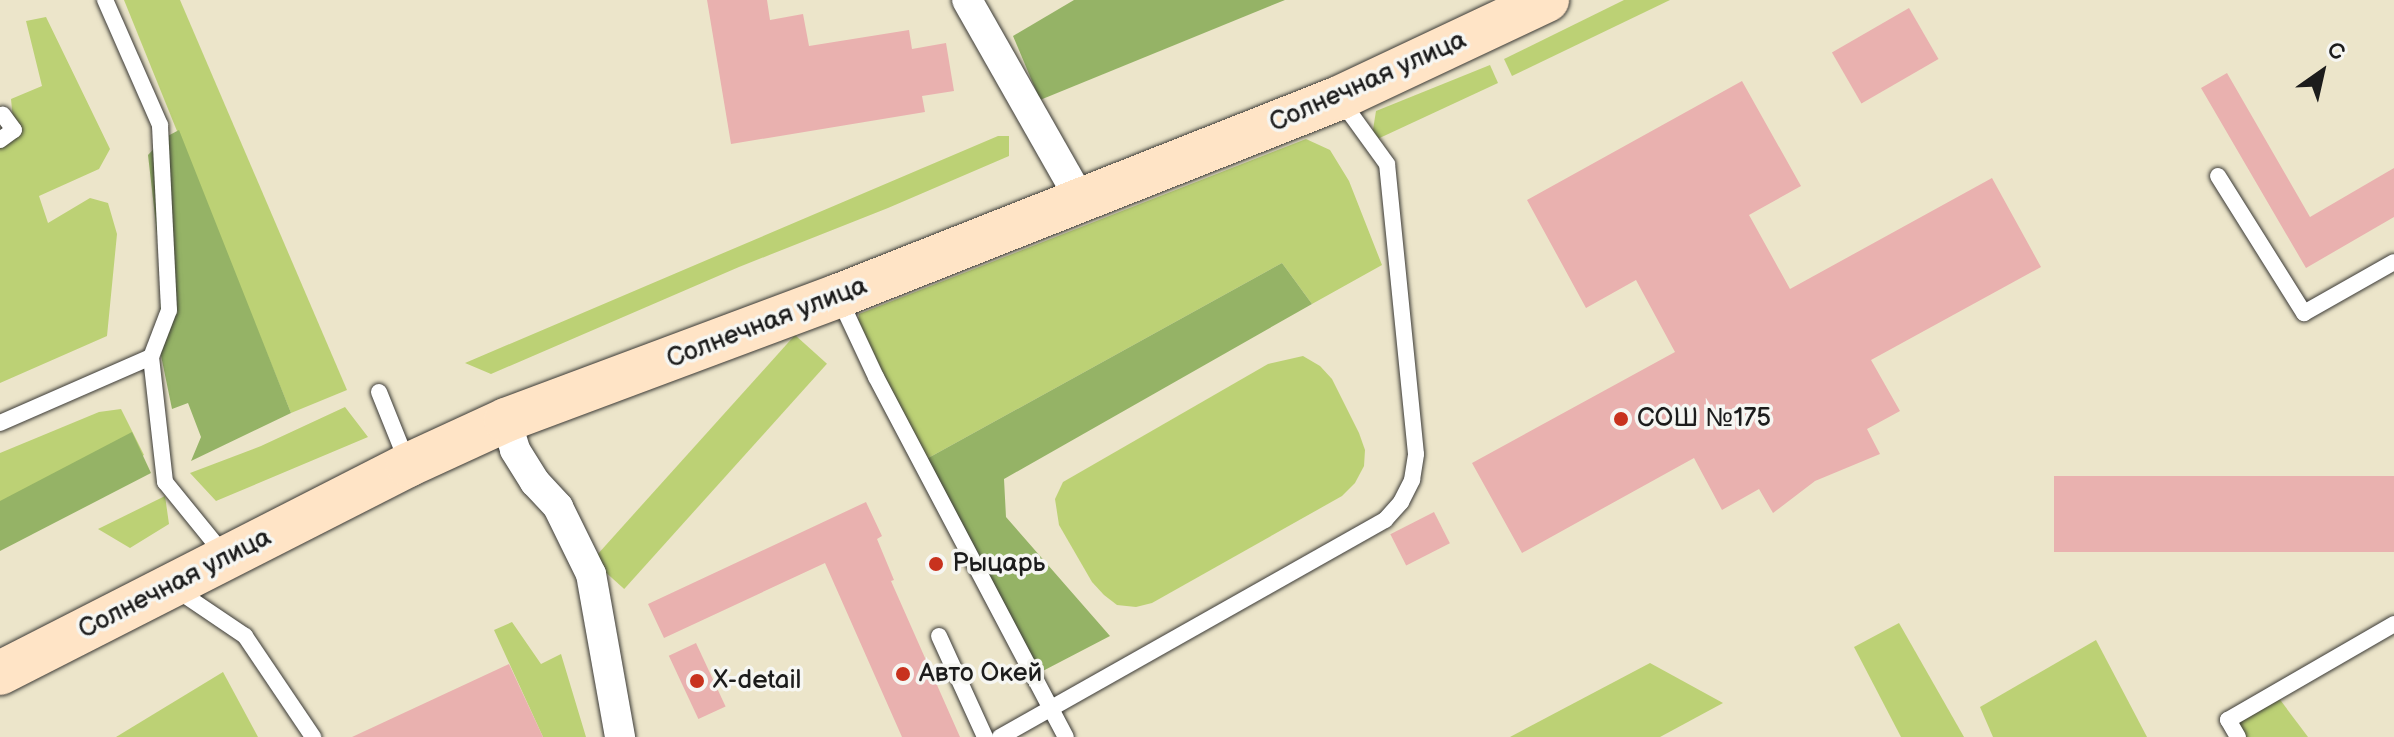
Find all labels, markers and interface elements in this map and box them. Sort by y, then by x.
street label: Солнечная улица [1265,25,1471,139]
north arrow [2282,32,2362,112]
text: С [2322,36,2350,67]
street label: Солнечная улица [663,270,871,376]
place label: СОШ №175 [1637,403,1771,435]
marker: СОШ №175 [1612,410,1630,428]
street label: Солнечная улица [74,522,276,646]
place label: Рыцарь [952,548,1045,580]
marker: Рыцарь [927,555,945,573]
place label: Авто Окей [919,658,1042,690]
place label: X-detail [713,665,801,697]
marker: Авто Окей [894,665,912,683]
marker: X-detail [688,672,706,690]

